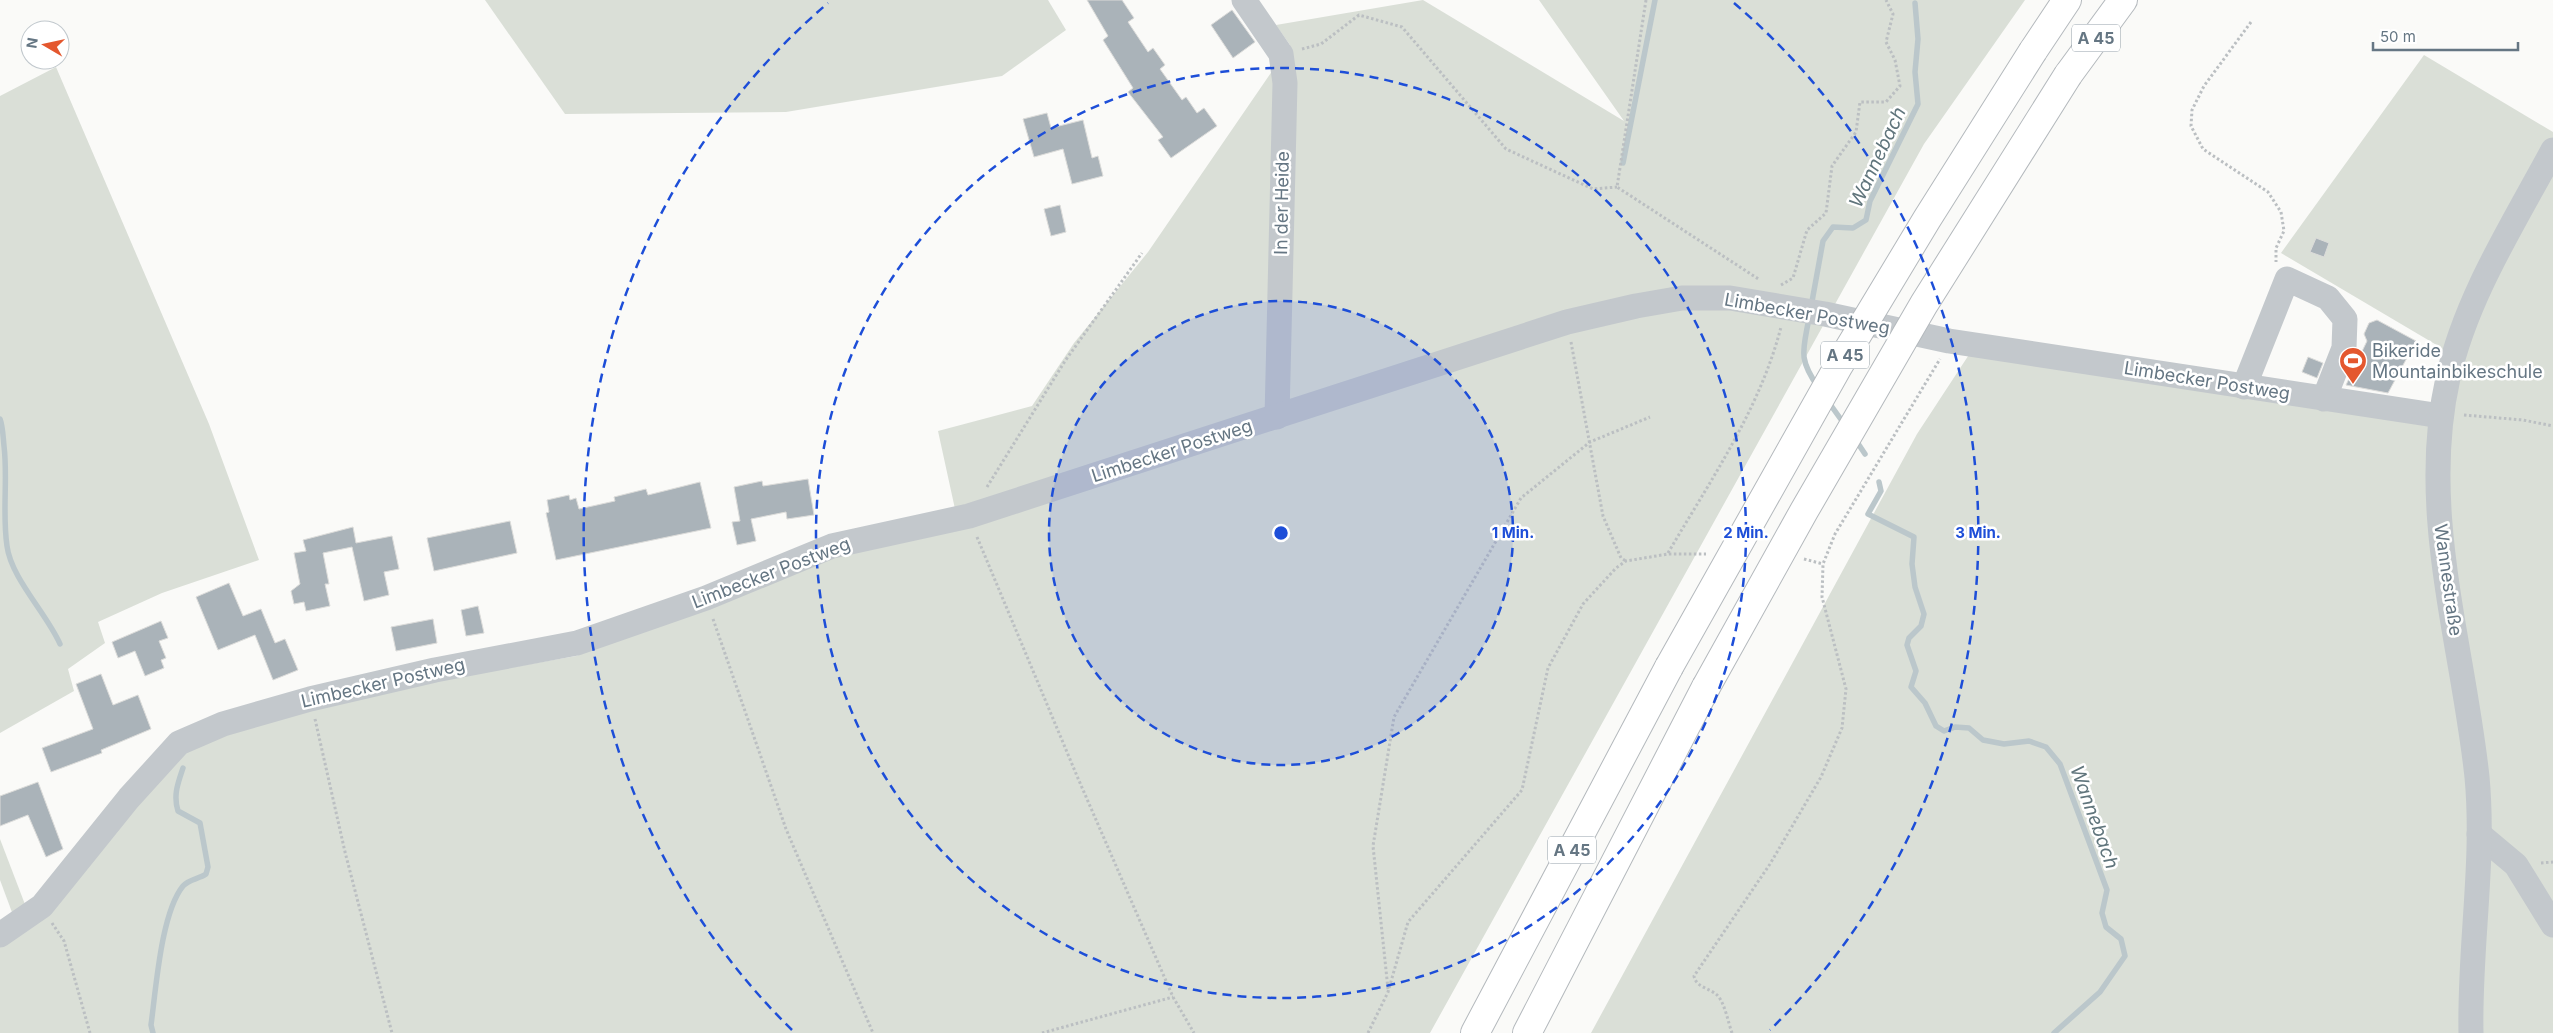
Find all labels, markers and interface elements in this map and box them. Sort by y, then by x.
north arrow [20,20,70,70]
scale bar [2373,20,2518,52]
road number: A 45 [2072,24,2120,52]
text: 50 m [2380,27,2416,46]
text: N [22,36,41,49]
water label: Wannebach [1844,103,1911,211]
street label: In der Heide [1270,151,1293,255]
street label: Limbecker Postweg [1723,289,1891,338]
place label: Bikeride Mountainbikeschule [2372,340,2543,382]
road number: A 45 [1821,342,1869,368]
sports icon: Bikeride Mountainbikeschule [2338,346,2368,385]
street label: Limbecker Postweg [2123,357,2292,404]
street label: Limbecker Postweg [1089,415,1255,486]
text: 1 Min. [1492,523,1534,542]
text: 2 Min. [1723,523,1769,542]
text: 3 Min. [1955,523,2001,542]
street label: Wannestraße [2430,523,2467,637]
centre of rings [1272,524,1290,542]
street label: Limbecker Postweg [689,533,853,612]
street label: Limbecker Postweg [299,653,467,712]
water label: Wannebach [2065,762,2124,872]
road number: A 45 [1548,836,1596,864]

